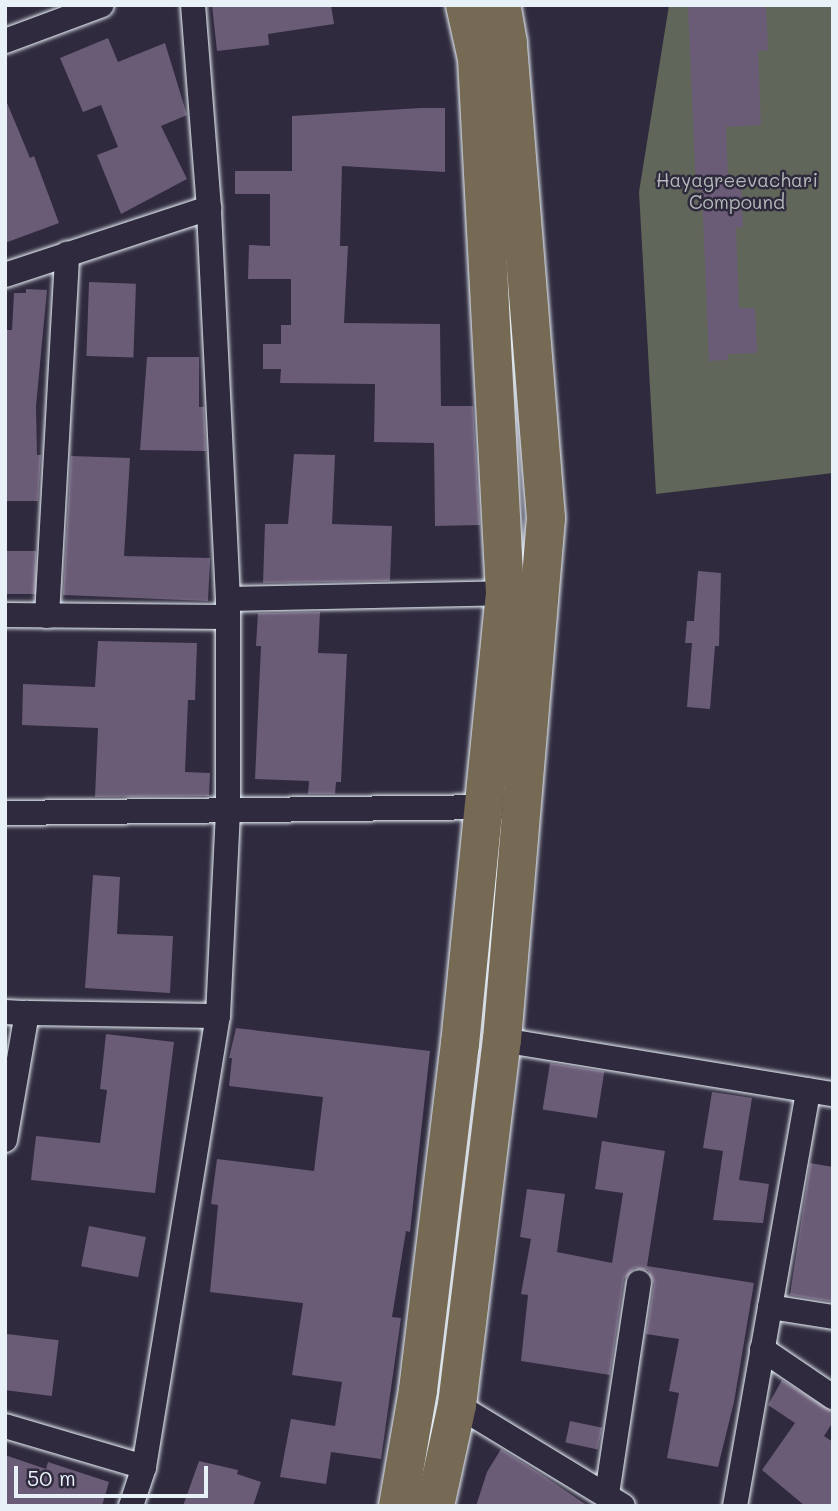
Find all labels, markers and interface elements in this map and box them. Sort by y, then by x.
park label: Hayagreevachari Compound [656,169,818,213]
scale bar [18,1452,212,1496]
text: 50 m [27,1464,76,1491]

